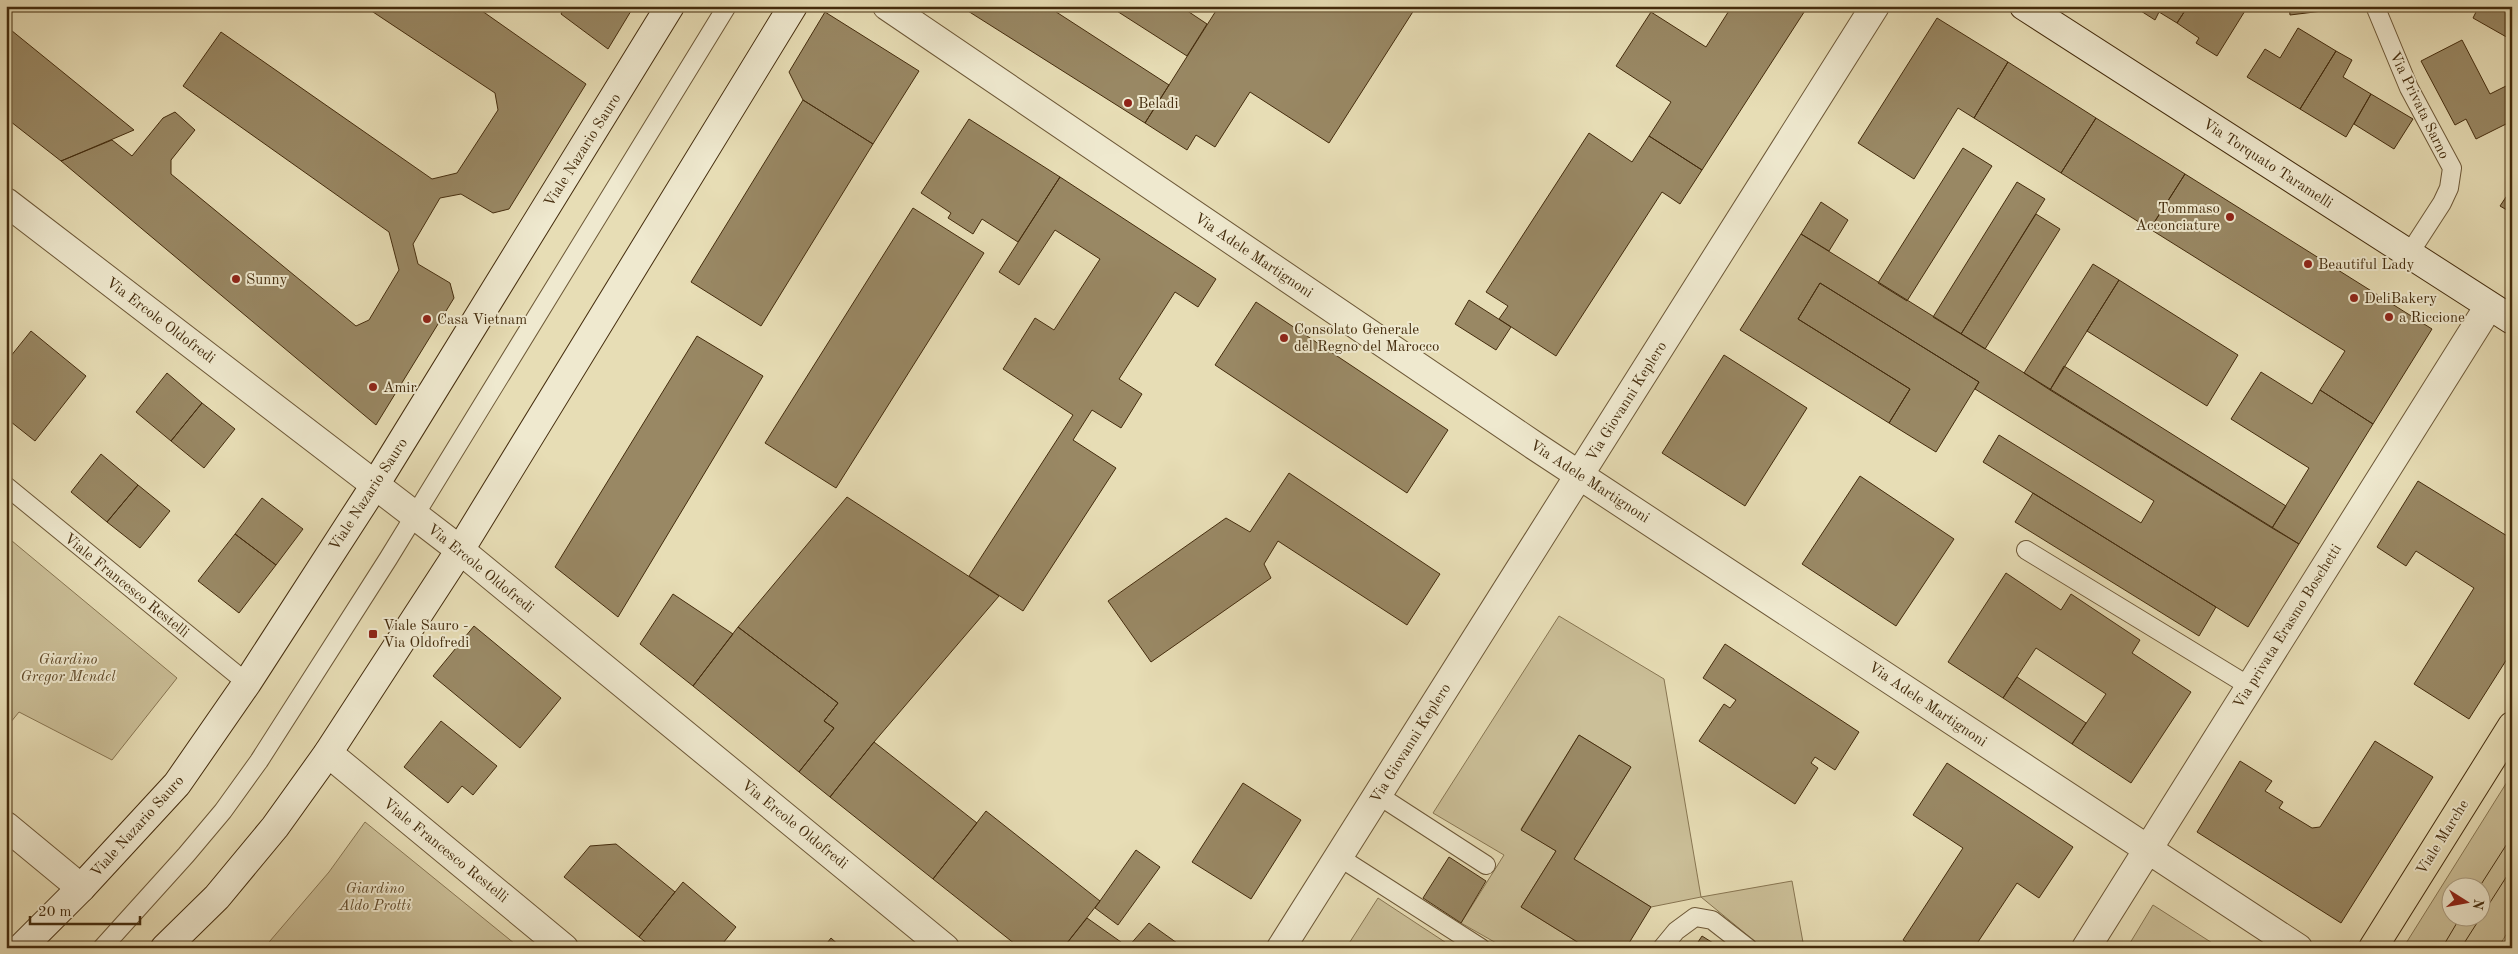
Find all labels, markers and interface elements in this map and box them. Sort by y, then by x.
street label: Via Privata Sarno [2386,50,2451,162]
street label: Viale Nazario Sauro [542,91,624,210]
marker: Beladi [1122,97,1134,109]
place label: Beladi [1138,97,1179,112]
street label: Via Torquato Taramelli [2200,117,2335,212]
place label: Tommaso Acconciature [2136,202,2220,234]
street label: Via Adele Martignoni [1191,211,1315,301]
marker: Tommaso Acconciature [2224,211,2236,223]
marker: Beautiful Lady [2302,258,2314,270]
place label: Beautiful Lady [2318,258,2414,273]
marker: Sunny [230,273,242,285]
place label: Sunny [246,273,288,288]
street label: Via Ercole Oldofredi [103,276,217,367]
marker: DeliBakery [2348,292,2360,304]
place label: DeliBakery [2364,292,2437,307]
marker: a Riccione [2383,311,2395,323]
place label: a Riccione [2399,311,2465,326]
marker: Casa Vietnam [421,313,433,325]
place label: Casa Vietnam [437,313,527,328]
place label: Consolato Generale del Regno del Marocco [1294,323,1440,355]
marker: Consolato Generale del Regno del Marocco [1278,332,1290,344]
street label: Via Giovanni Keplero [1584,339,1670,464]
marker: Amir [367,381,379,393]
place label: Amir [383,381,417,396]
street label: Viale Nazario Sauro [327,436,411,554]
street label: Via Adele Martignoni [1527,438,1652,526]
street label: Via Ercole Oldofredi [424,522,536,617]
street label: Viale Francesco Restelli [61,531,191,641]
street label: Via privata Erasmo Boschetti [2231,542,2345,712]
place label: Viale Sauro - Via Oldofredi [383,619,469,651]
marker: Viale Sauro - Via Oldofredi [367,628,379,640]
park label: Giardino Gregor Mendel [20,653,116,685]
street label: Via Adele Martignoni [1865,660,1989,750]
street label: Via Giovanni Keplero [1368,681,1454,806]
street label: Viale Nazario Sauro [89,773,187,881]
street label: Via Ercole Oldofredi [738,778,850,873]
street label: Viale Francesco Restelli [380,796,510,906]
street label: Viale Marche [2414,798,2472,878]
north arrow [2440,876,2490,926]
park label: Giardino Aldo Protti [338,882,411,914]
scale bar [30,894,140,926]
text: N [2470,898,2486,911]
text: 20 m [38,905,72,920]

